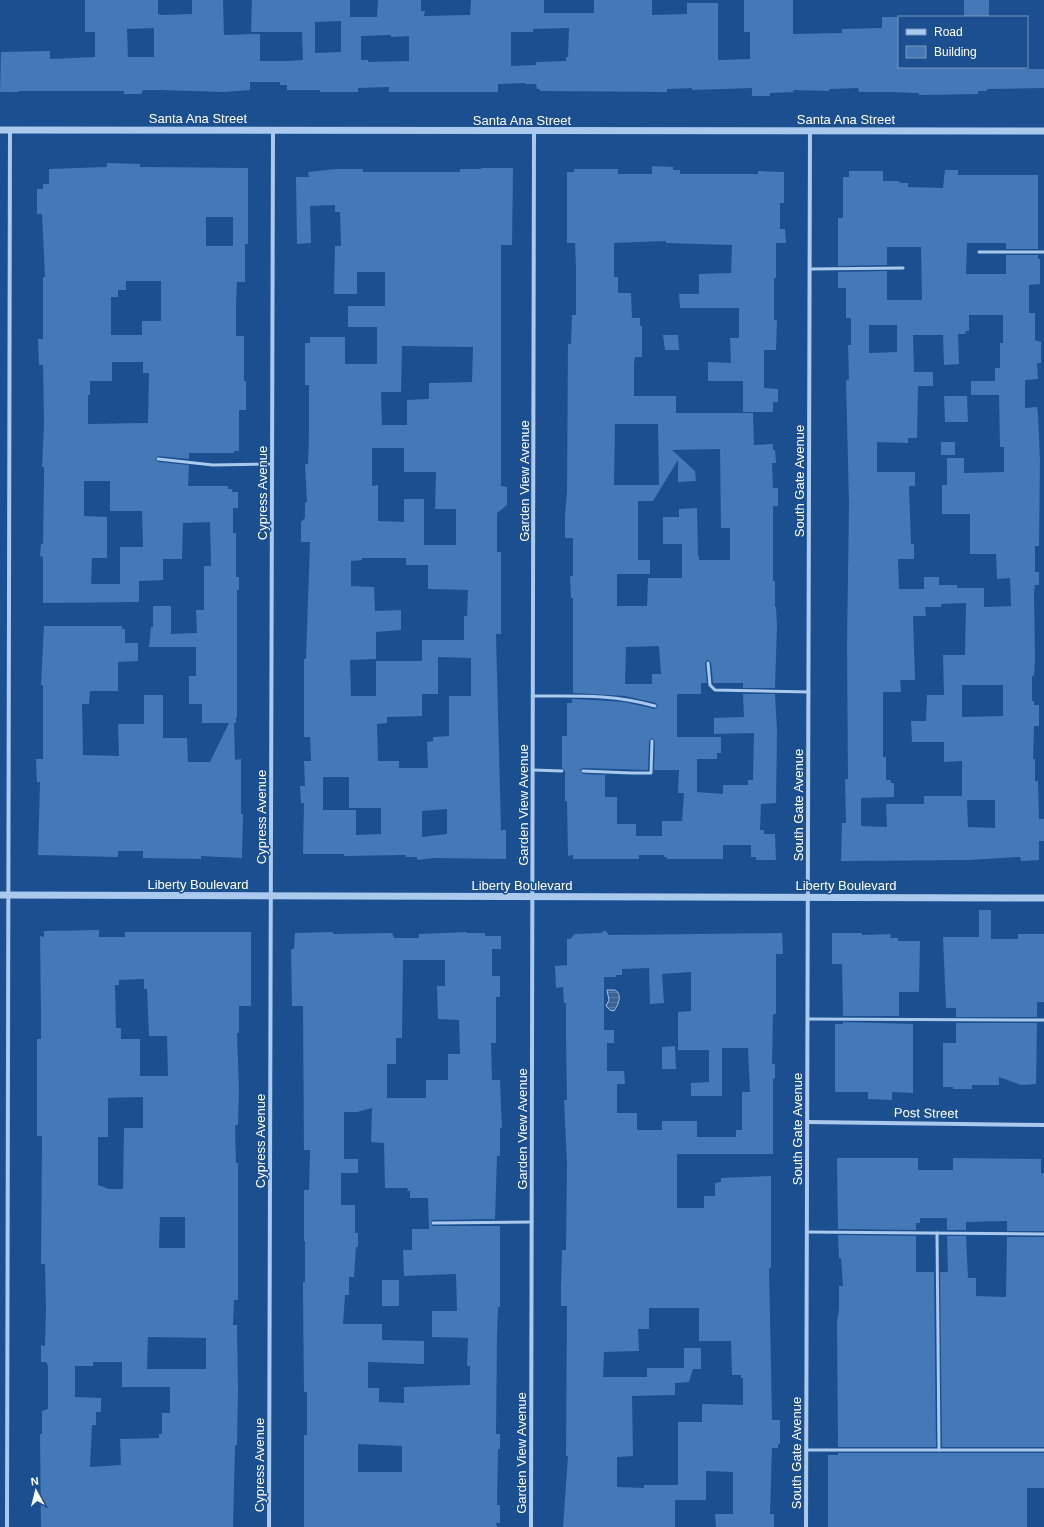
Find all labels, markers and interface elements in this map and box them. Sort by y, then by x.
legend [898,16,1028,68]
text: Road [934,25,963,39]
text: Building [934,45,977,59]
street label: Santa Ana Street [149,111,248,126]
street label: Santa Ana Street [797,112,896,127]
street label: Santa Ana Street [473,113,572,128]
street label: Garden View Avenue [517,420,532,542]
street label: South Gate Avenue [792,425,807,537]
street label: Cypress Avenue [255,446,270,540]
street label: Garden View Avenue [516,744,531,866]
street label: South Gate Avenue [791,749,806,861]
street label: Cypress Avenue [254,770,269,864]
street label: Liberty Boulevard [147,877,249,892]
street label: Liberty Boulevard [471,878,573,893]
street label: Liberty Boulevard [795,878,897,893]
street label: Garden View Avenue [515,1068,530,1190]
street label: South Gate Avenue [790,1073,805,1185]
street label: Cypress Avenue [253,1094,268,1188]
street label: Post Street [894,1105,959,1121]
street label: Garden View Avenue [514,1392,529,1514]
street label: South Gate Avenue [789,1397,804,1509]
street label: Cypress Avenue [252,1418,267,1512]
north arrow [16,1471,56,1511]
text: N [30,1475,40,1488]

